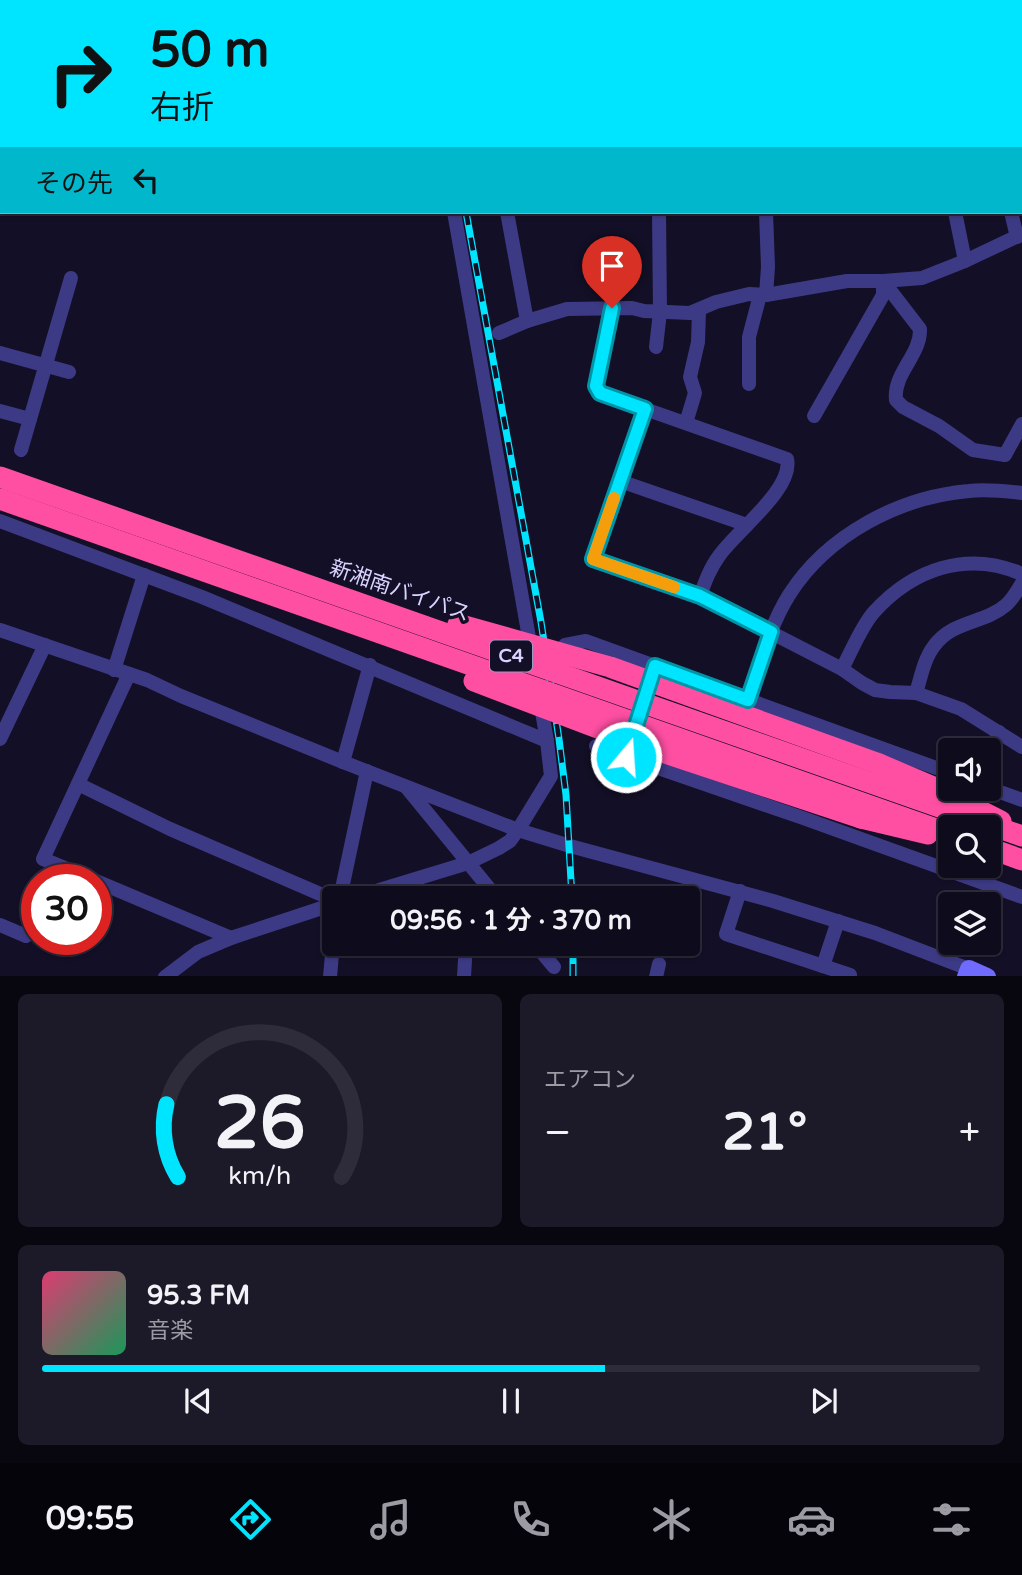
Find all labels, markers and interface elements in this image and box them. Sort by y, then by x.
text: 50 m [150,21,269,80]
icon: right [35,28,126,119]
text: 右折 [150,89,214,127]
icon: left [127,161,165,199]
text: その先 [35,168,113,199]
pin [582,236,642,308]
icon: arrive [593,247,631,285]
street label: 新湘南バイパス [327,555,473,627]
road number: C4 [490,640,532,671]
position arrow [589,720,663,794]
map controls [938,738,1001,955]
button: sound [938,738,1001,801]
button: search [938,815,1001,878]
speed limit sign: 30 [21,864,112,955]
button: layers [938,892,1001,955]
text: 09:56 · 1 分 · 370 m [390,905,632,936]
text: エアコン [544,1066,636,1094]
text: 26 [214,1080,306,1168]
text: 21° [722,1101,807,1164]
text: − [544,1110,571,1156]
text: + [959,1110,980,1156]
text: km/h [229,1160,291,1190]
text: 95.3 FM [147,1280,250,1311]
text: 音楽 [147,1317,193,1345]
icon: previous [179,1382,217,1420]
icon: pause [492,1382,530,1420]
icon: next [805,1382,843,1420]
icon: directions [226,1495,275,1544]
icon: music [366,1495,415,1544]
icon: phone [506,1495,555,1544]
icon: climate [647,1495,696,1544]
icon: car [787,1495,836,1544]
icon: filters [927,1495,976,1544]
text: 09:55 [46,1500,134,1538]

